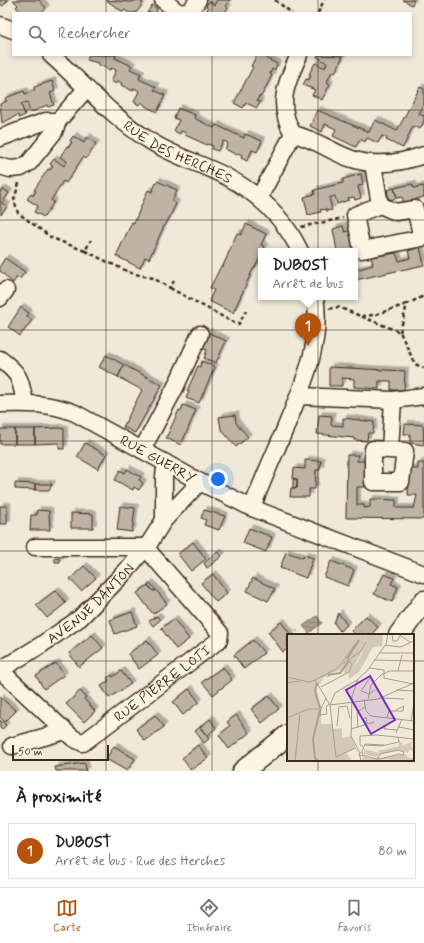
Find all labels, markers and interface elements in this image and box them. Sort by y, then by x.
search box [12,12,412,56]
icon: search [26,23,48,45]
text: Rechercher [58,24,131,44]
street label: RUE DES HERCHES [119,117,235,188]
popup [258,248,358,300]
text: DUBOST [273,256,329,276]
text: Arrêt de bus [273,276,343,293]
pin: 1 [295,313,321,346]
street label: RUE GUERRY [117,432,198,488]
your location [208,469,228,489]
street label: AVENUE DANTON [44,560,139,648]
inset map [287,634,414,761]
street label: RUE PIERRE LOTI [111,642,214,726]
scale bar [12,743,109,762]
text: 50 m [18,745,43,759]
text: À proximité [16,786,101,808]
text: DUBOST [55,833,111,853]
text: 1 [27,843,33,860]
text: 80 m [378,843,407,860]
text: Arrêt de bus · Rue des Herches [55,853,225,870]
tab: Carte [53,897,81,935]
tab: Itinéraire [187,897,232,935]
tab: Favoris [338,897,371,935]

